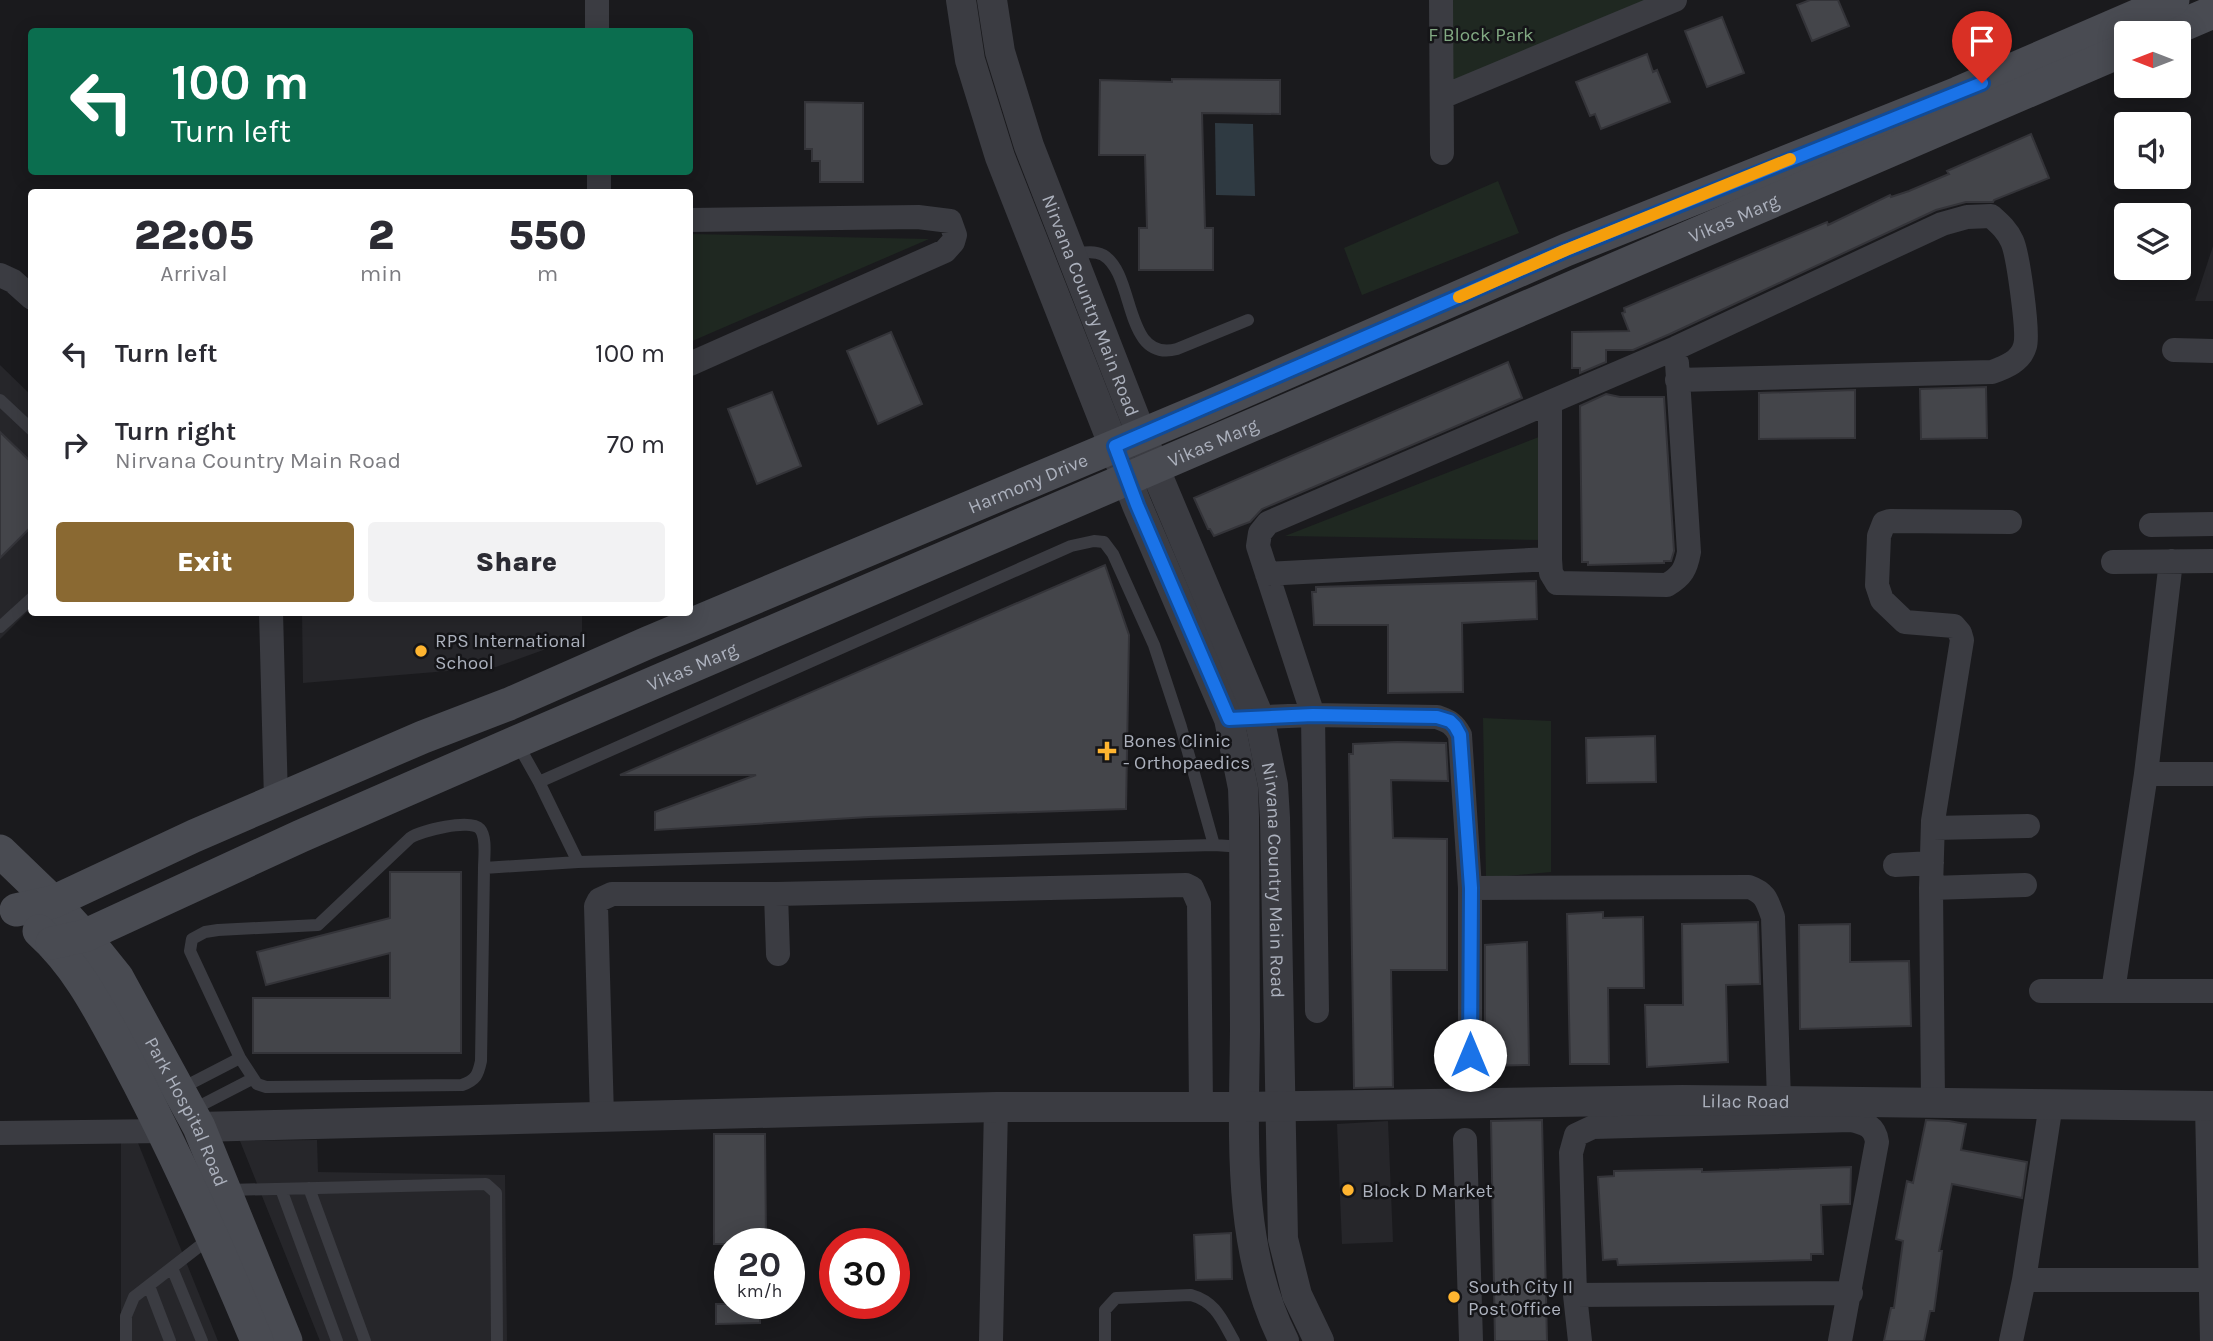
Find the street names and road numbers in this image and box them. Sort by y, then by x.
street label: Vikas Marg [1686,190,1783,248]
street label: Nirvana Country Main Road [1037,192,1143,420]
street label: Vikas Marg [1165,414,1262,472]
street label: Harmony Drive [965,449,1091,519]
street label: Vikas Marg [644,638,741,696]
street label: Nirvana Country Main Road [1257,760,1288,998]
street label: Park Hospital Road [140,1033,232,1190]
street label: Lilac Road [1701,1090,1790,1113]

